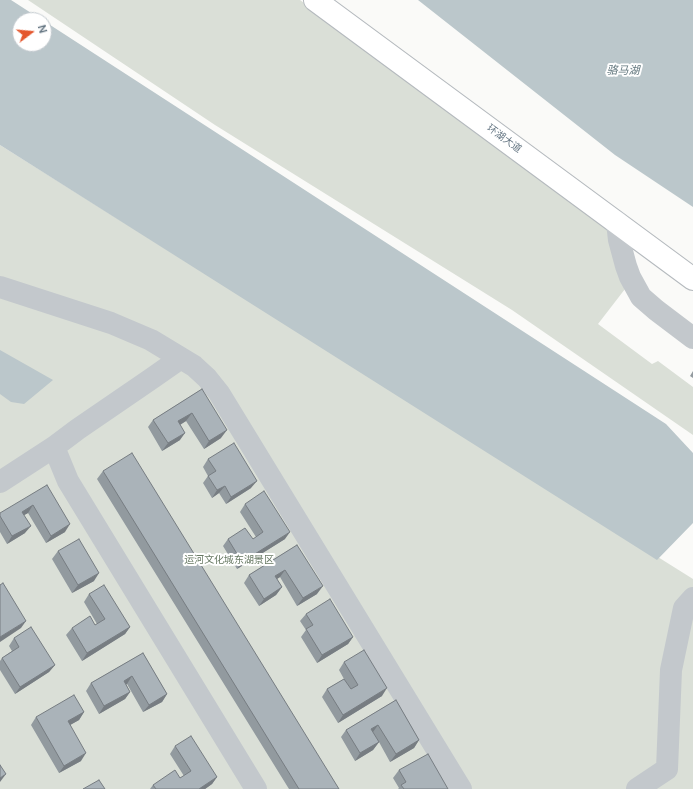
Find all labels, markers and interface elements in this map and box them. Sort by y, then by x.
north arrow [12,12,52,52]
text: N [35,23,50,35]
water label: 骆马湖 [607,64,639,78]
street label: 环湖大道 [484,122,524,156]
park label: 运河文化城东湖景区 [184,554,274,566]

